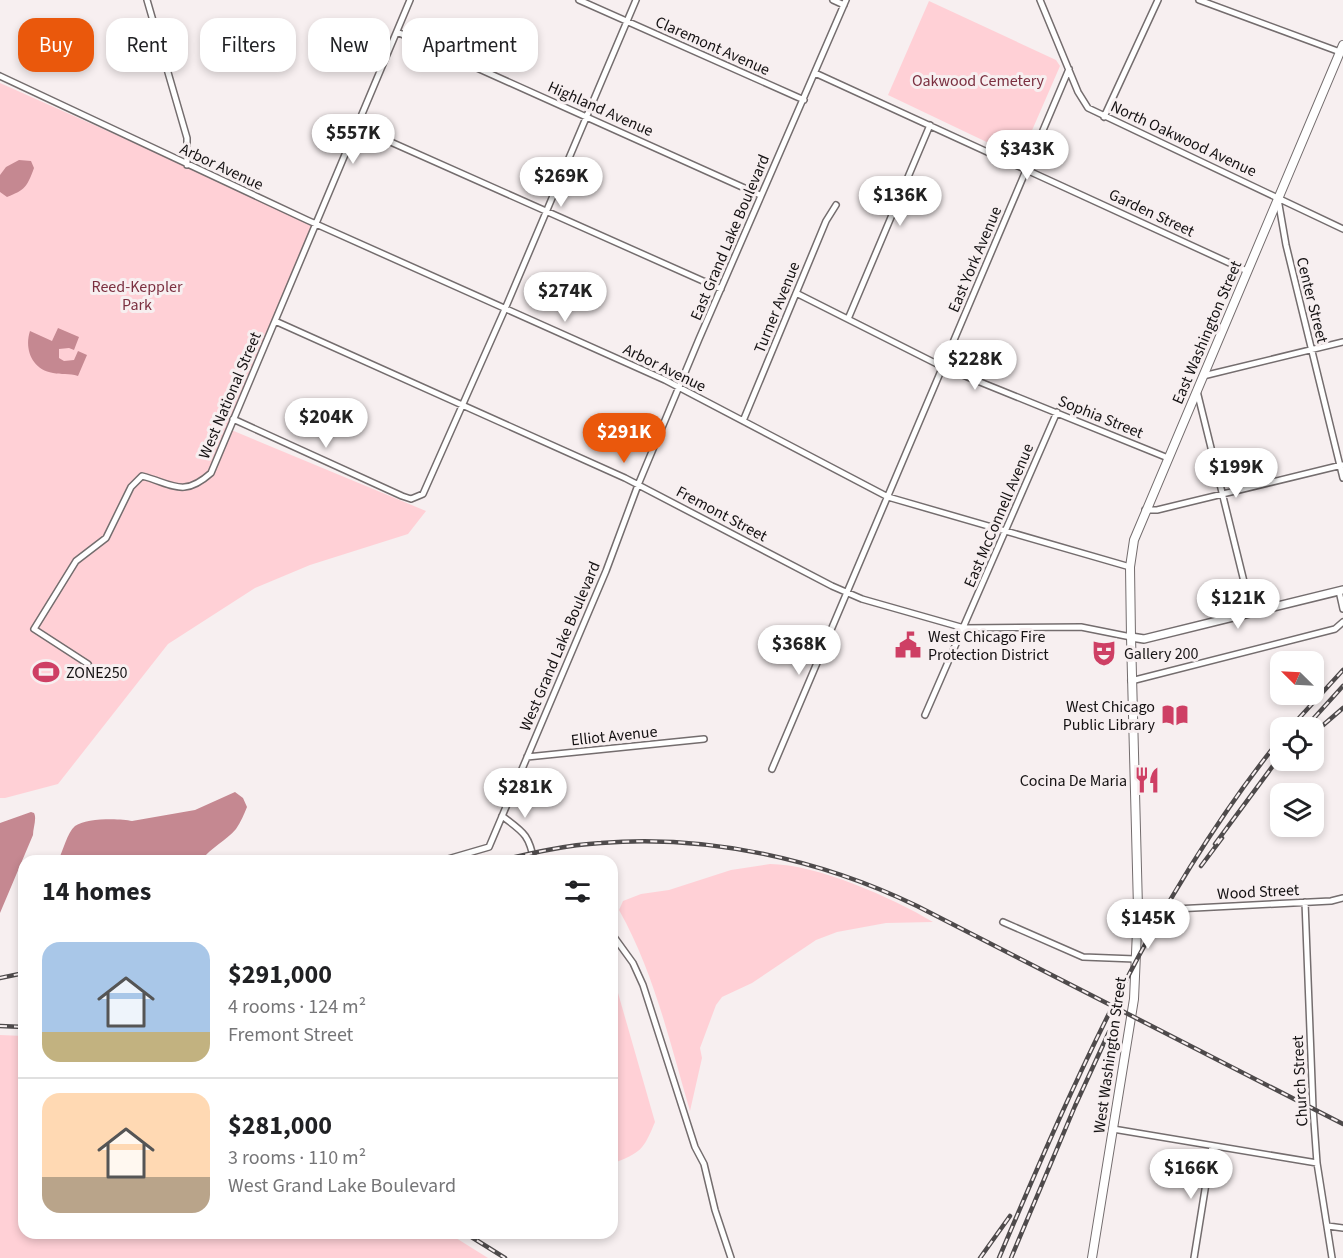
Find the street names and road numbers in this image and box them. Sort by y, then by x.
street label: Claremont Avenue [652,11,773,81]
street label: Highland Avenue [544,76,657,142]
street label: North Oakwood Avenue [1107,95,1260,182]
street label: Arbor Avenue [176,138,267,196]
street label: East Grand Lake Boulevard [685,151,775,324]
street label: Garden Street [1105,183,1199,243]
street label: East York Avenue [943,203,1007,316]
street label: Center Street [1291,255,1333,346]
street label: East Washington Street [1167,257,1247,408]
street label: Turner Avenue [749,258,805,356]
street label: West National Street [193,328,267,462]
street label: Arbor Avenue [619,338,710,398]
street label: Sophia Street [1055,390,1147,444]
street label: East McConnell Avenue [959,440,1039,591]
street label: Fremont Street [672,481,771,547]
street label: West Grand Lake Boulevard [514,558,606,735]
street label: Elliot Avenue [570,721,659,751]
street label: Wood Street [1216,879,1300,905]
street label: West Washington Street [1088,975,1132,1135]
street label: Church Street [1287,1034,1313,1127]

